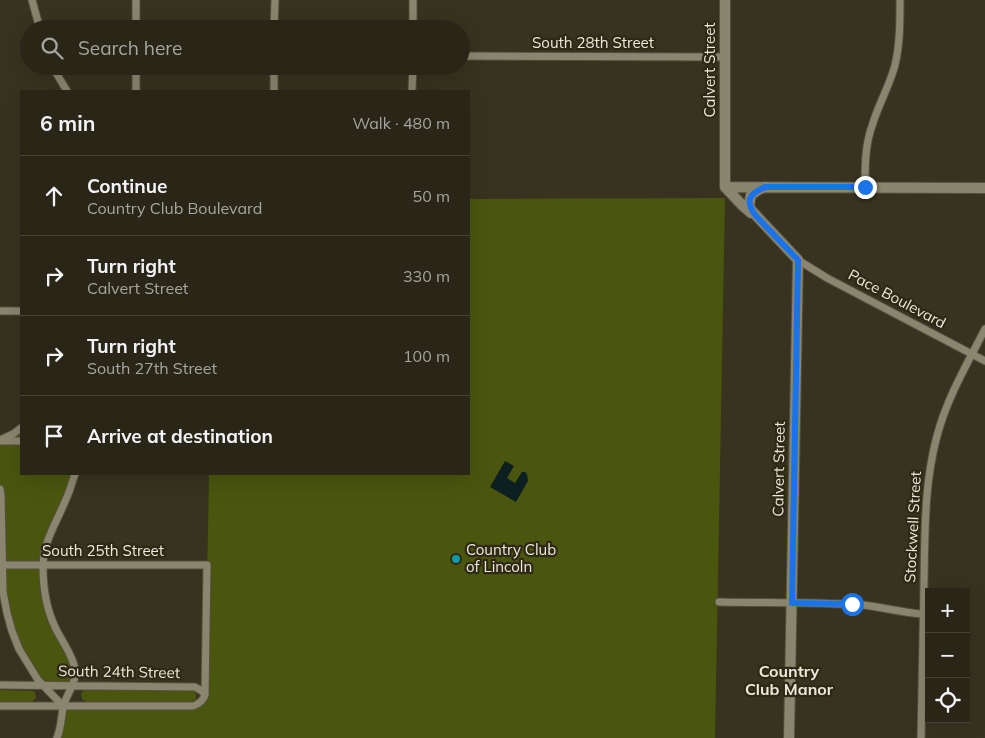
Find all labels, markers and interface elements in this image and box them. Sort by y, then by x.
search box [20,20,470,75]
street label: Calvert Street [700,22,719,118]
street label: South 28th Street [532,33,654,52]
icon: search [38,34,66,62]
text: Search here [78,36,182,60]
text: 6 min [40,110,95,136]
text: Walk · 480 m [352,113,450,133]
text: Continue [87,174,167,198]
route end [854,176,877,199]
icon: ahead [40,182,68,210]
text: 50 m [413,186,450,206]
text: Country Club Boulevard [87,198,262,218]
text: Turn right [87,254,176,278]
icon: right [40,262,68,290]
street label: Pace Boulevard [845,265,949,332]
text: 330 m [403,266,450,286]
text: Calvert Street [87,278,188,298]
text: Turn right [87,334,176,358]
icon: right [40,342,68,370]
text: 100 m [403,346,450,366]
text: South 27th Street [87,358,217,378]
street label: Calvert Street [768,421,789,517]
icon: arrive [40,422,68,450]
text: Arrive at destination [87,424,273,448]
street label: Stockwell Street [900,471,925,583]
place label: Country Club of Lincoln [466,540,556,576]
street label: South 25th Street [42,541,164,560]
marker: Country Club of Lincoln [450,553,462,565]
map controls [925,588,970,723]
button: + [925,588,970,633]
route start [841,593,864,616]
button: − [925,633,970,678]
street label: South 24th Street [58,661,180,682]
district label: Country Club Manor [745,661,834,699]
button: locate [925,678,970,723]

